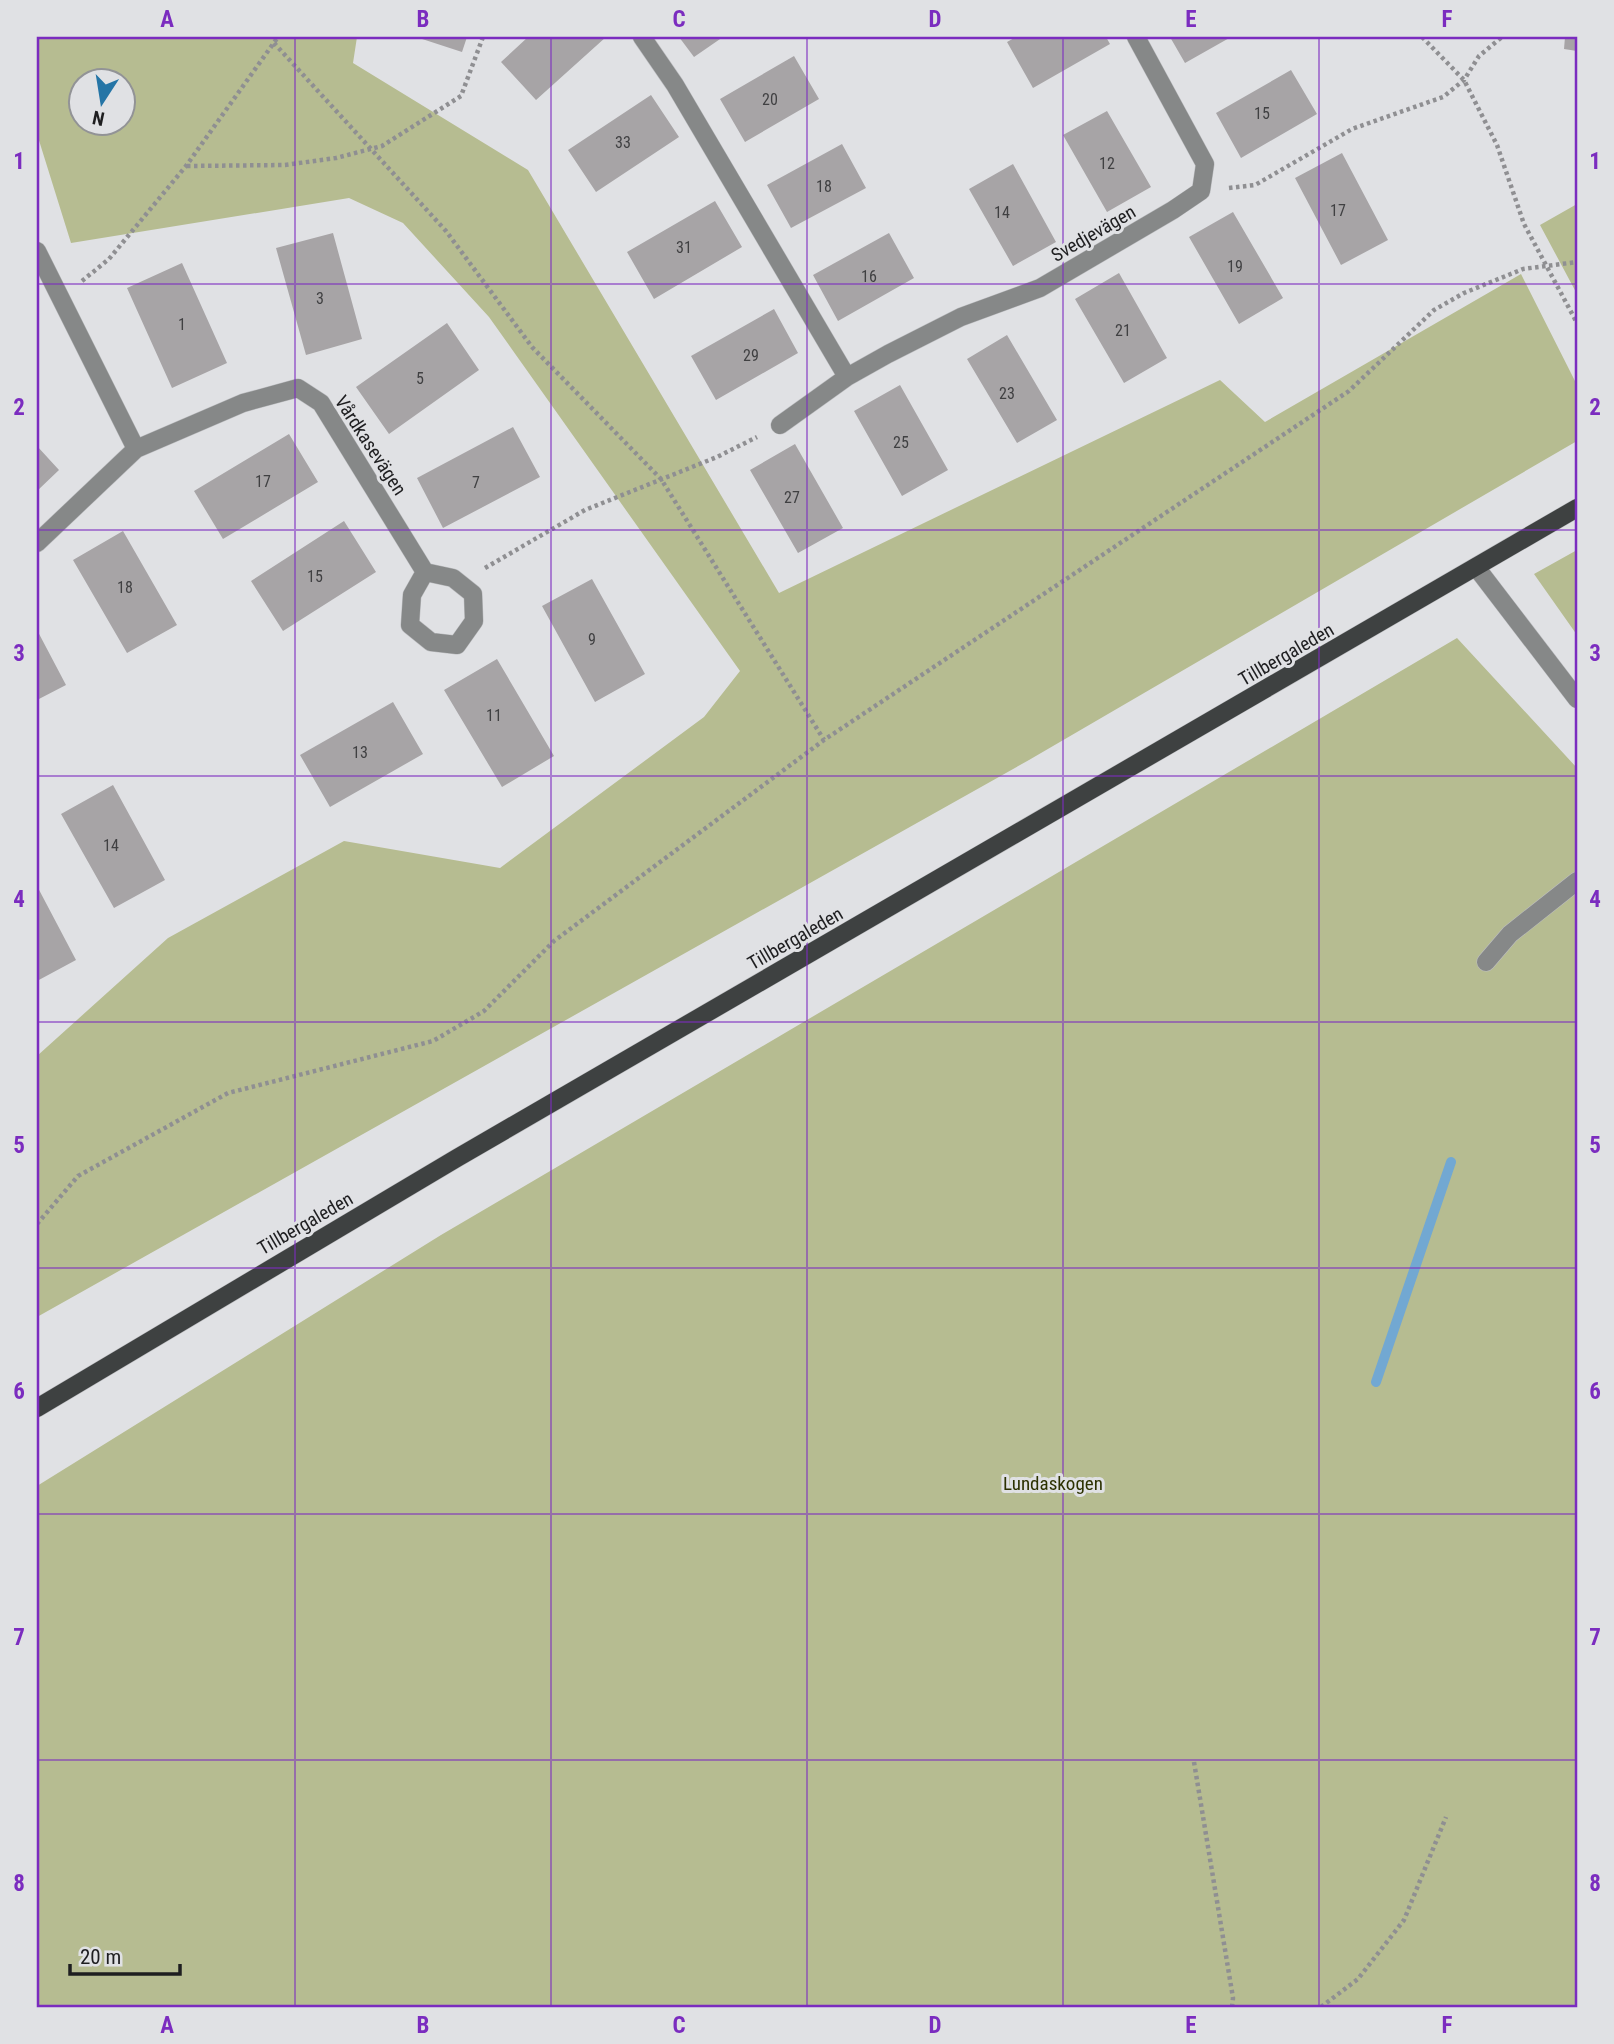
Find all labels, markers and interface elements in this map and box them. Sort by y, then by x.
text: A [160,6,174,33]
text: B [417,6,429,33]
text: C [672,6,686,33]
text: D [929,6,942,33]
text: E [1185,6,1197,33]
text: F [1442,6,1453,33]
north arrow [66,66,136,136]
house number: 20 [762,90,778,109]
house number: 15 [1254,104,1270,123]
text: N [90,106,107,131]
house number: 33 [615,133,631,152]
text: 1 [13,148,25,175]
text: 1 [1589,148,1601,175]
house number: 12 [1099,154,1115,173]
house number: 18 [816,177,832,196]
street label: Svedjevägen [1047,200,1140,267]
house number: 17 [1330,201,1346,220]
house number: 14 [994,203,1010,222]
house number: 31 [676,238,692,257]
house number: 19 [1227,257,1243,276]
house number: 16 [861,267,877,286]
house number: 3 [316,289,324,308]
house number: 1 [178,315,186,334]
house number: 21 [1115,321,1131,340]
house number: 29 [743,346,759,365]
house number: 5 [416,369,424,388]
house number: 23 [999,384,1015,403]
street label: Vårdkasevägen [330,391,411,499]
text: 2 [13,394,25,421]
text: 2 [1589,394,1601,421]
house number: 25 [893,433,909,452]
house number: 17 [255,472,271,491]
house number: 7 [472,473,480,492]
house number: 27 [784,488,800,507]
house number: 15 [307,567,323,586]
house number: 18 [117,578,133,597]
street label: Tillbergaleden [1235,618,1338,691]
house number: 9 [588,630,596,649]
text: 3 [13,640,25,667]
text: 3 [1589,640,1601,667]
house number: 11 [486,706,502,725]
house number: 13 [352,743,368,762]
house number: 14 [103,836,119,855]
text: 4 [13,886,25,913]
text: 4 [1589,886,1601,913]
street label: Tillbergaleden [744,902,847,975]
text: 5 [13,1132,25,1159]
text: 5 [1589,1132,1601,1159]
street label: Tillbergaleden [254,1187,357,1260]
text: 6 [13,1378,25,1405]
text: 6 [1589,1378,1601,1405]
park label: Lundaskogen [1003,1472,1103,1495]
text: 7 [13,1624,25,1651]
text: 7 [1589,1624,1601,1651]
text: 8 [13,1870,25,1897]
text: 8 [1589,1870,1601,1897]
scale bar [70,1932,180,1976]
text: 20 m [80,1945,121,1969]
text: A [160,2012,174,2039]
text: B [417,2012,429,2039]
text: C [672,2012,686,2039]
text: D [929,2012,942,2039]
text: E [1185,2012,1197,2039]
text: F [1442,2012,1453,2039]

